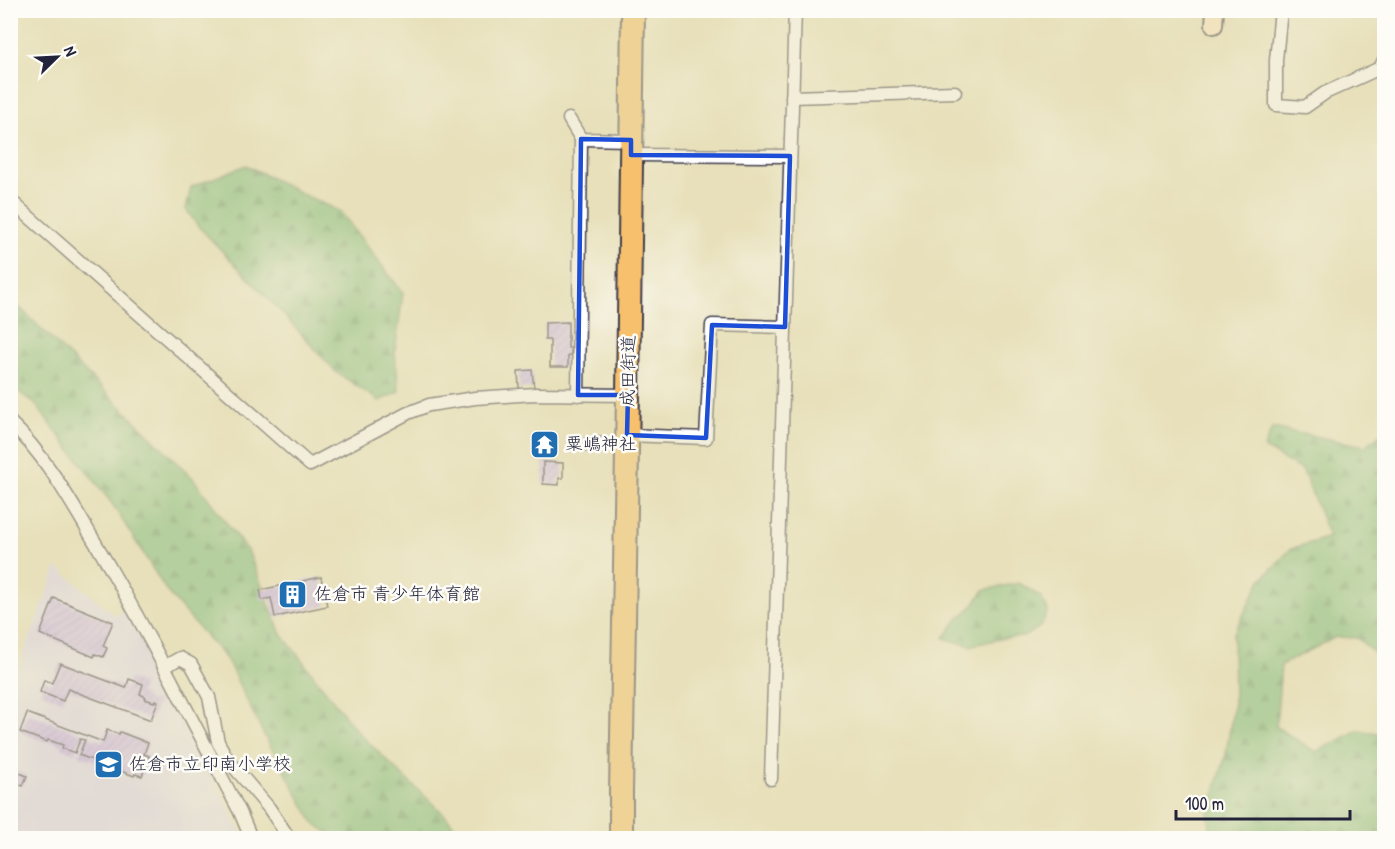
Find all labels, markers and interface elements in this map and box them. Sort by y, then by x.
north arrow [27,27,87,87]
text: N [59,43,83,60]
street label: 成田街道 [614,335,641,407]
temple icon: 粟嶋神社 [528,428,560,460]
place label: 粟嶋神社 [565,431,637,456]
building icon: 佐倉市 青少年体育館 [277,578,309,610]
place label: 佐倉市 青少年体育館 [314,581,480,606]
school or university icon: 佐倉市立印南小学校 [92,748,124,780]
place label: 佐倉市立印南小学校 [129,751,291,776]
scale bar [1176,783,1350,821]
text: 100 m [1185,791,1224,816]

